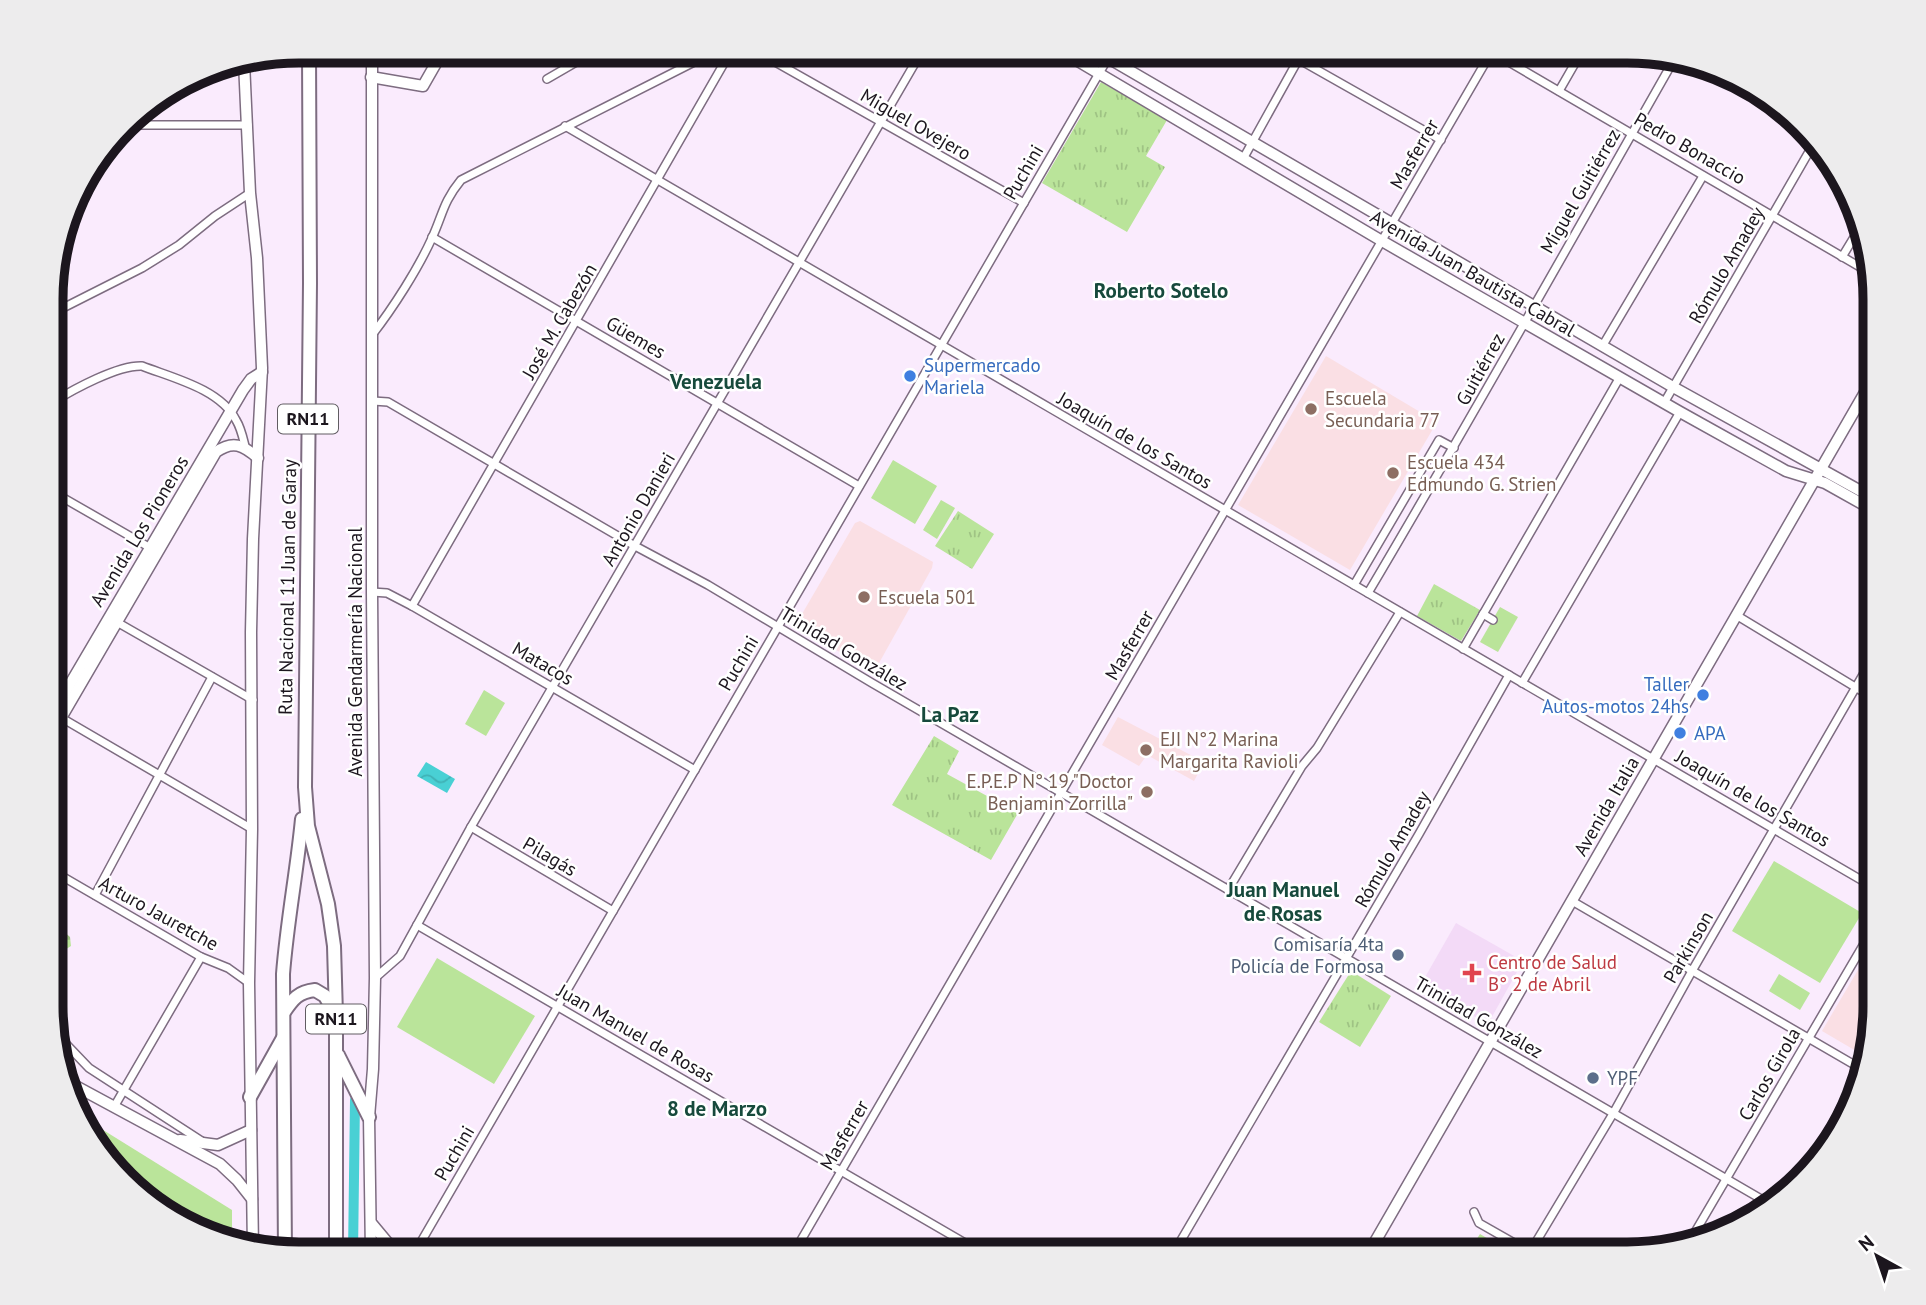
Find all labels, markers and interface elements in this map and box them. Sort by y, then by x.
street label: Miguel Ovejero [857,83,975,165]
street label: Pedro Bonaccio [1630,106,1750,190]
street label: Masferrer [1384,114,1444,193]
street label: Miguel Guitiérrez [1535,124,1625,258]
street label: Puchini [998,140,1048,204]
street label: Rómulo Amadey [1683,202,1769,328]
street label: Avenida Juan Bautista Cabral [1366,204,1580,342]
street label: José M. Cabezón [516,259,602,384]
district label: Roberto Sotelo [1094,277,1228,304]
street label: Güemes [602,310,670,364]
street label: Guitiérrez [1450,329,1510,409]
place label: Supermercado Mariela [924,353,1041,399]
district label: Venezuela [669,368,762,395]
marker: Supermercado Mariela [902,368,918,384]
street label: Joaquín de los Santos [1053,386,1216,494]
place label: Escuela Secundaria 77 [1325,386,1440,432]
marker: Escuela Secundaria 77 [1303,401,1319,417]
road number: RN11 [278,404,338,433]
street label: Antonio Danieri [596,448,680,570]
place label: Escuela 434 Edmundo G. Strien [1407,450,1556,496]
street label: Avenida Los Pioneros [84,451,194,611]
street label: Ruta Nacional 11 Juan de Garay [273,459,301,715]
marker: Escuela 434 Edmundo G. Strien [1385,465,1401,481]
street label: Avenida Gendarmería Nacional [343,527,367,777]
place label: Escuela 501 [878,585,976,609]
marker: Escuela 501 [856,589,872,605]
street label: Trinidad González [776,601,912,695]
street label: Masferrer [1099,605,1159,684]
street label: Puchini [713,631,763,695]
street label: Matacos [508,636,578,690]
place label: Taller Autos-motos 24hs [1542,672,1690,718]
marker: Taller Autos-motos 24hs [1695,687,1711,703]
district label: La Paz [921,701,979,728]
place label: APA [1694,721,1726,745]
marker: APA [1672,725,1688,741]
place label: EJI N°2 Marina Margarita Ravioli [1160,727,1299,773]
marker: EJI N°2 Marina Margarita Ravioli [1138,742,1154,758]
street label: Joaquín de los Santos [1671,744,1834,852]
street label: Avenida Italia [1568,752,1644,860]
place label: E.P.E.P N° 19 "Doctor Benjamin Zorrilla" [967,769,1134,815]
marker: E.P.E.P N° 19 "Doctor Benjamin Zorrilla" [1139,784,1155,800]
street label: Rómulo Amadey [1349,786,1435,912]
street label: Pilagás [519,831,581,881]
street label: Arturo Jauretche [95,870,223,956]
district label: Juan Manuel de Rosas [1226,876,1340,927]
street label: Parkinson [1658,907,1718,987]
place label: Comisaría 4ta Policía de Formosa [1231,932,1384,978]
marker: Comisaría 4ta Policía de Formosa [1390,947,1406,963]
place label: Centro de Salud B° 2 de Abril [1488,950,1617,996]
marker: Centro de Salud B° 2 de Abril [1462,963,1482,983]
street label: Trinidad González [1411,971,1547,1063]
street label: Juan Manuel de Rosas [553,978,719,1088]
road number: RN11 [306,1004,366,1034]
street label: Carlos Girola [1733,1023,1805,1125]
place label: YPF [1607,1066,1638,1090]
marker: YPF [1585,1070,1601,1086]
district label: 8 de Marzo [667,1095,767,1122]
street label: Masferrer [814,1095,874,1174]
street label: Puchini [429,1121,479,1185]
north arrow [1842,1221,1912,1291]
text: N [1854,1230,1879,1256]

